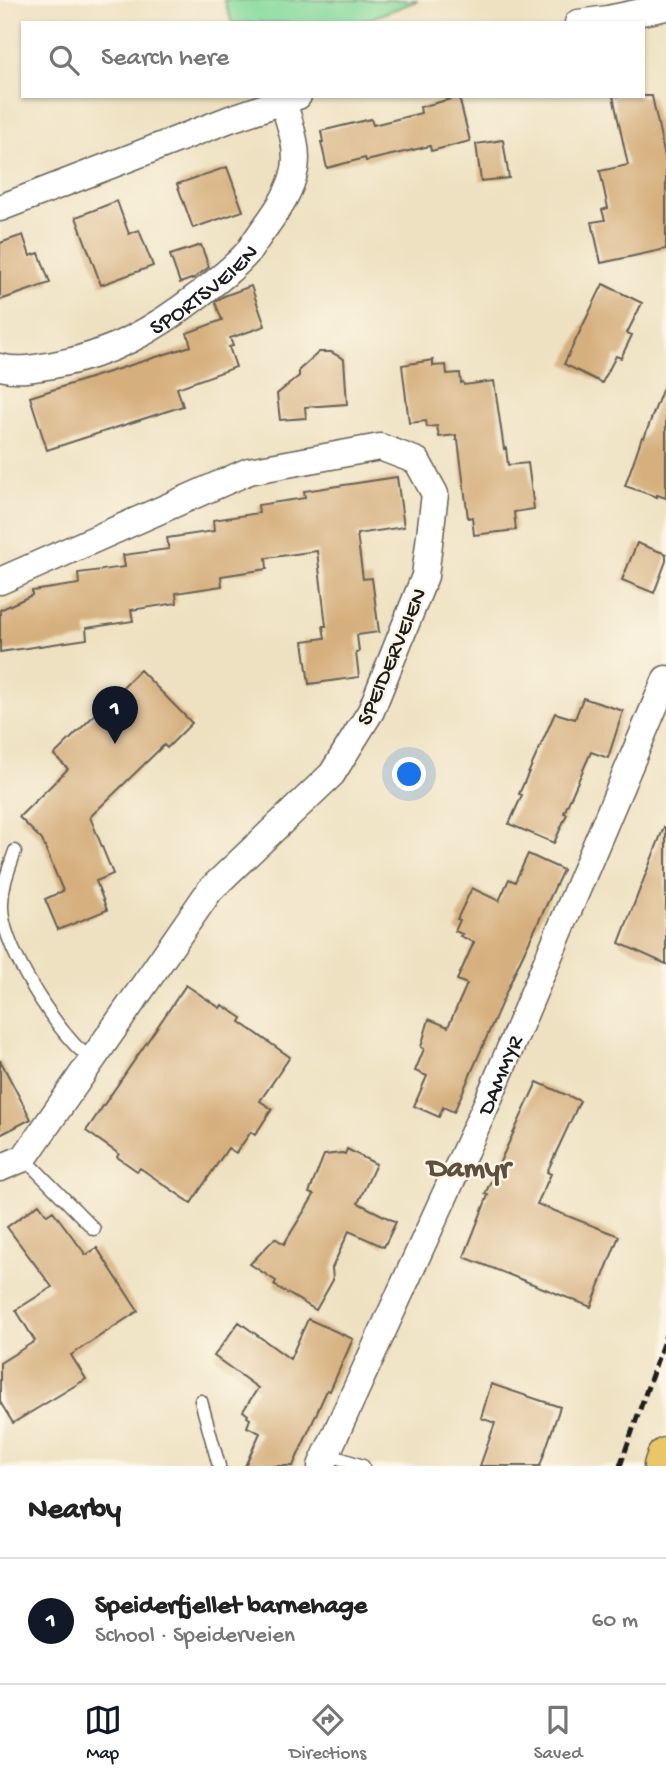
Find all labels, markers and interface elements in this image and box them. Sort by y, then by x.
search box [21,21,645,98]
icon: search [45,41,83,79]
text: Search here [101,44,229,75]
street label: SPORTSVEIEN [146,240,265,343]
street label: SPEIDERVEIEN [352,585,434,730]
pin: 1 [92,686,138,744]
your location [392,757,426,791]
street label: DAMMYR [473,1031,531,1122]
district label: Damyr [425,1153,514,1188]
text: Nearby [28,1494,121,1529]
text: Speiderfjellet barnehage [95,1592,367,1623]
text: 1 [46,1608,56,1635]
text: 60 m [592,1608,638,1635]
text: School · Speiderveien [95,1623,295,1650]
tab: Map [84,1701,122,1766]
tab: Directions [289,1701,366,1766]
tab: Saved [534,1701,582,1766]

